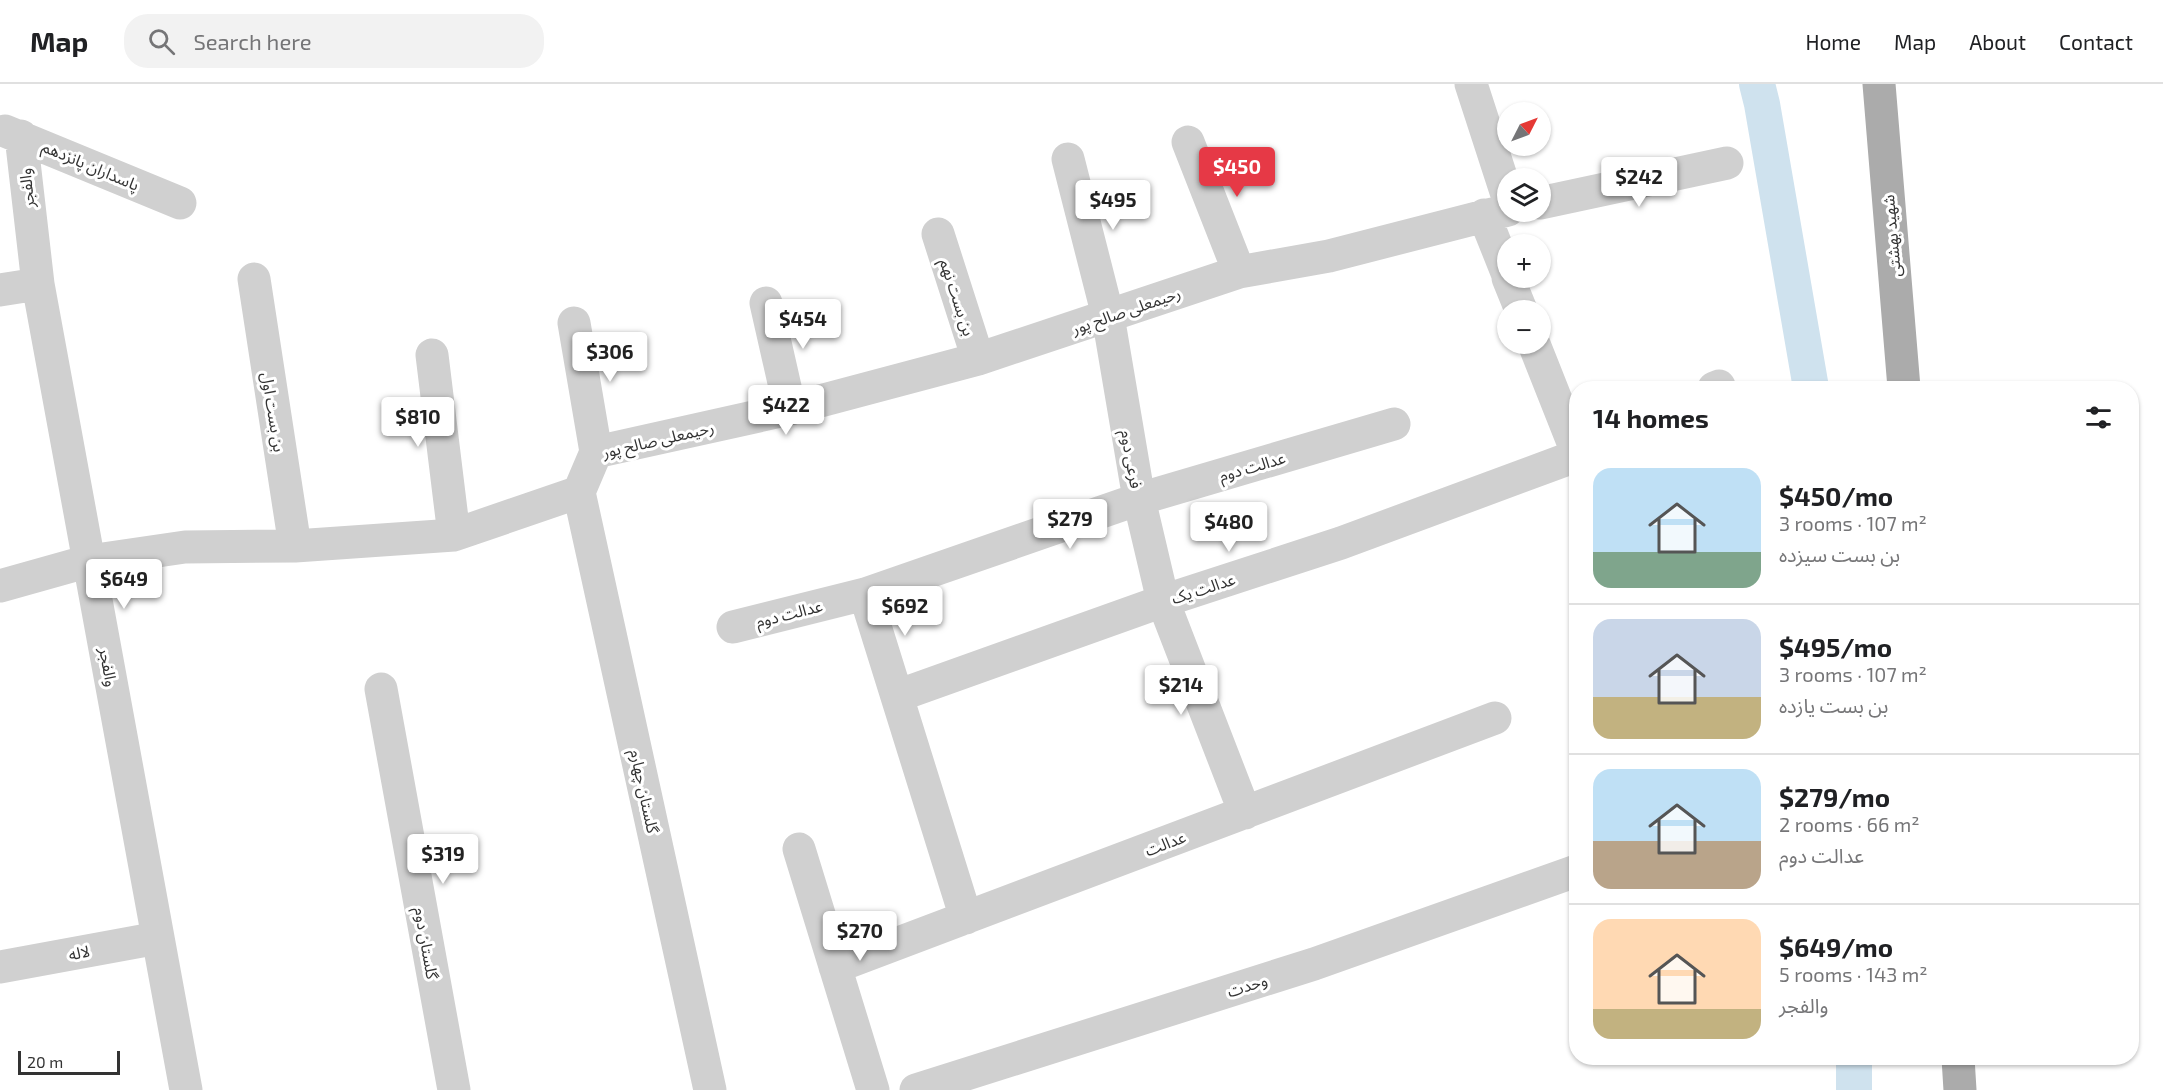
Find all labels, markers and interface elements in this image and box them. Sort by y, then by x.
search box [124,14,544,68]
text: Map [30,24,88,58]
icon: search [145,25,178,58]
text: Search here [193,28,312,54]
text: Home [1805,29,1861,54]
text: Map [1894,29,1936,54]
text: About [1969,29,2026,54]
text: Contact [2059,29,2133,54]
north arrow [1497,102,1551,156]
map controls [1497,102,1551,354]
street label: پاسداران پانزدهم [38,136,142,198]
pin: $450 [1201,147,1273,198]
text: $450 [1213,154,1261,178]
pin: $242 [1603,157,1675,208]
text: $242 [1615,164,1663,188]
street label: والفجر [14,167,39,210]
button: layers [1497,168,1551,222]
pin: $495 [1077,180,1149,231]
text: $495 [1089,187,1137,211]
street label: شهید بهشتی [1878,194,1905,278]
button: + [1497,234,1551,288]
street label: بن بست نهم [933,256,979,339]
street label: رحیمعلی صالح پور [1068,282,1184,342]
pin: $454 [767,299,839,350]
button: − [1497,300,1551,354]
text: $454 [779,306,827,330]
pin: $306 [574,332,646,383]
text: $306 [586,339,634,363]
street label: بن بست اول [256,371,290,454]
pin: $422 [750,385,822,436]
text: $422 [762,392,810,416]
pin: $810 [382,397,454,448]
icon: filters [2082,401,2115,434]
text: 14 homes [1593,402,1709,433]
text: $810 [395,404,441,428]
street label: رحیمعلی صالح پور [599,417,716,465]
street label: فرعی دوم [1114,428,1146,490]
street label: عدالت دوم [1217,447,1288,488]
text: $450/mo [1779,480,1893,511]
icon: home [1641,492,1713,564]
pin: $279 [1034,499,1106,550]
pin: $480 [1193,502,1265,553]
text: $279 [1047,506,1093,530]
text: $480 [1204,509,1254,533]
text: 3 rooms · 107 m² [1779,511,1927,535]
text: بن بست سیزده [1779,542,1900,566]
pin: $649 [88,559,160,610]
text: $649 [100,566,148,590]
street label: عدالت یک [1169,569,1237,607]
pin: $692 [869,586,941,637]
text: $692 [882,593,928,617]
street label: عدالت دوم [754,596,825,634]
text: $495/mo [1779,631,1892,662]
icon: home [1641,643,1713,715]
street label: والفجر [95,645,122,688]
text: 3 rooms · 107 m² [1779,662,1927,686]
pin: $214 [1145,665,1217,716]
text: $214 [1159,672,1203,696]
text: بن بست یازده [1779,693,1888,717]
street label: گلستان چهارم [623,747,663,836]
text: $279/mo [1779,781,1890,812]
icon: home [1641,793,1713,865]
text: 2 rooms · 66 m² [1779,812,1920,836]
street label: عدالت [1142,827,1188,859]
pin: $319 [407,834,479,885]
text: $319 [421,841,465,865]
text: عدالت دوم [1779,843,1864,867]
street label: گلستان دوم [407,906,443,982]
pin: $270 [824,911,896,962]
text: $270 [837,918,883,942]
text: $649/mo [1779,931,1893,962]
street label: لاله [67,941,91,963]
icon: home [1641,943,1713,1015]
text: 5 rooms · 143 m² [1779,962,1928,986]
street label: وحدت [1225,970,1270,1001]
text: والفجر [1779,993,1828,1017]
scale bar [18,1048,120,1076]
text: 20 m [27,1052,63,1071]

